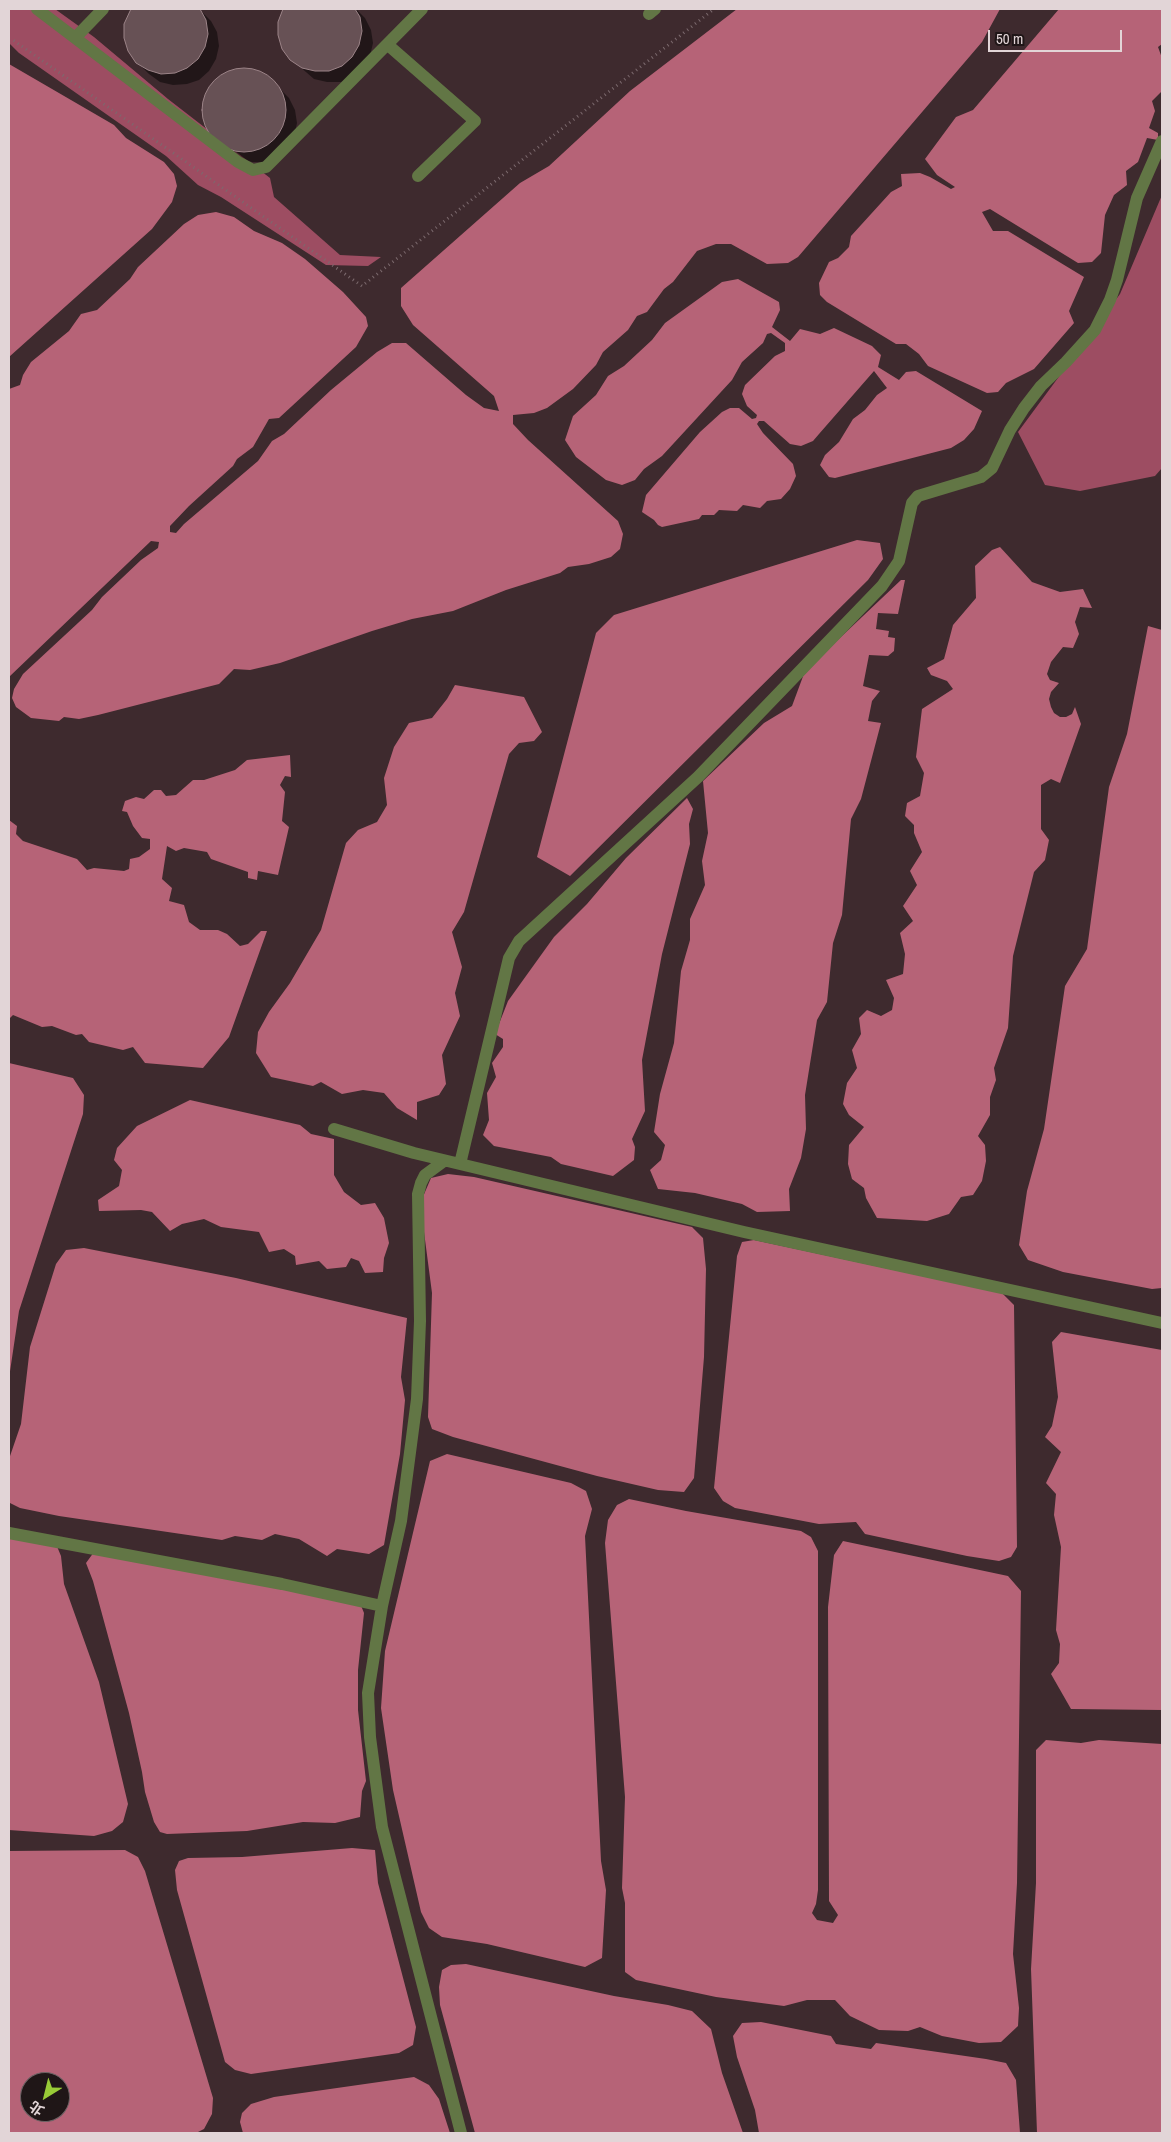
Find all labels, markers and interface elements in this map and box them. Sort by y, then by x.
scale bar [991,20,1125,52]
text: 50 m [996,28,1023,49]
north arrow [20,2072,70,2122]
text: 北 [26,2097,48,2120]

